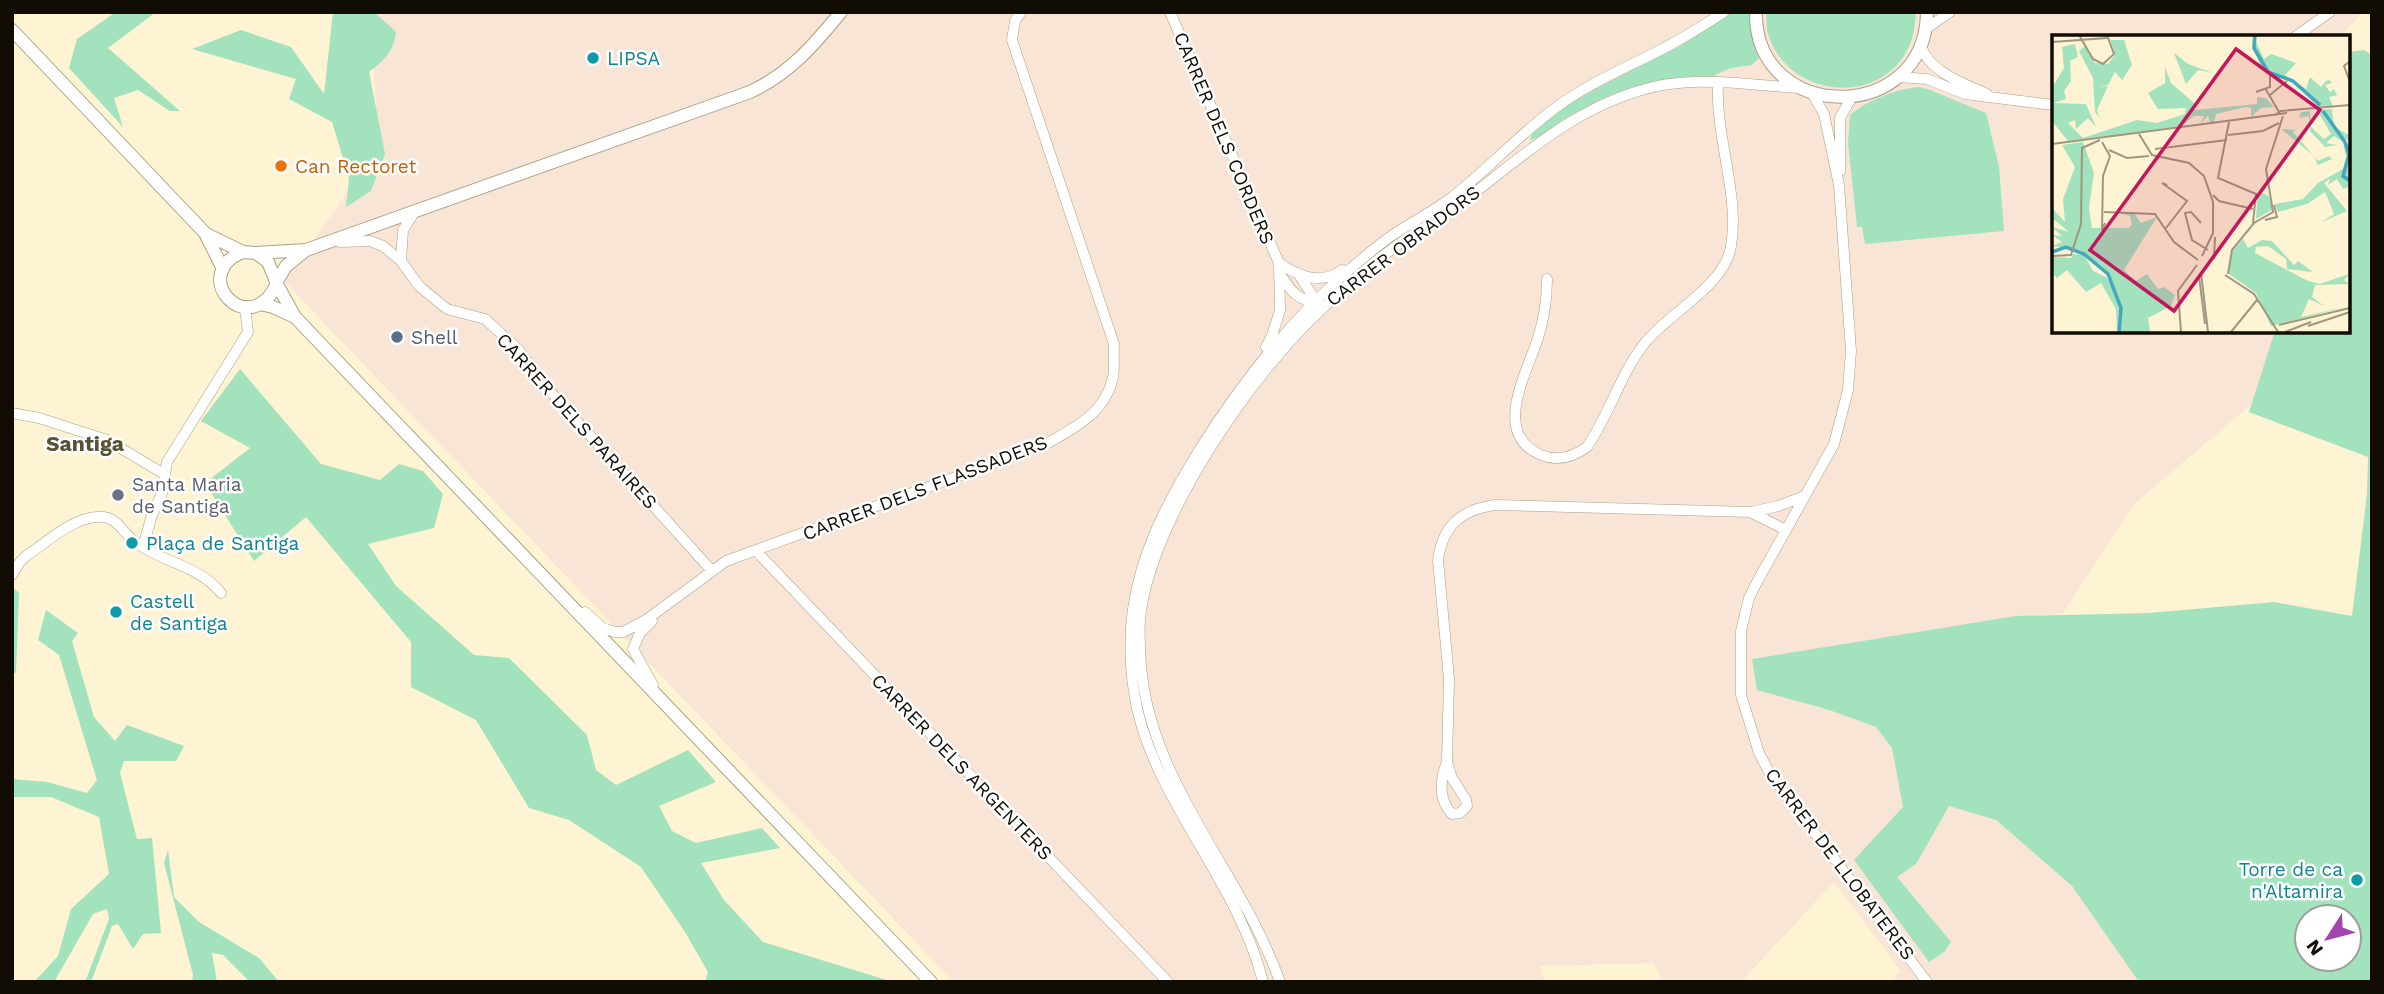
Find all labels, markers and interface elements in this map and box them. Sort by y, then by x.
street label: CARRER DELS CORDERS [1169,28,1279,248]
inset map [2052,35,2349,332]
place label: LIPSA [607,47,661,70]
marker: LIPSA [585,50,601,66]
place label: Can Rectoret [295,155,416,178]
marker: Can Rectoret [273,158,289,174]
street label: CARRER OBRADORS [1322,181,1484,311]
place label: Shell [411,326,458,349]
street label: CARRER DELS PARAIRES [492,328,662,514]
marker: Shell [389,329,405,345]
district label: Santiga [46,431,125,456]
street label: CARRER DELS FLASSADERS [799,431,1051,545]
place label: Santa Maria de Santiga [132,473,242,518]
marker: Santa Maria de Santiga [110,487,126,503]
place label: Plaça de Santiga [146,532,299,555]
marker: Plaça de Santiga [124,535,140,551]
place label: Castell de Santiga [130,590,228,635]
marker: Castell de Santiga [108,604,124,620]
street label: CARRER DELS ARGENTERS [867,669,1057,865]
street label: CARRER DE LLOBATERES [1760,763,1920,965]
place label: Torre de ca n'Altamira [2239,858,2343,903]
marker: Torre de ca n'Altamira [2349,872,2365,888]
north arrow [2293,903,2363,973]
text: N [2301,935,2328,960]

